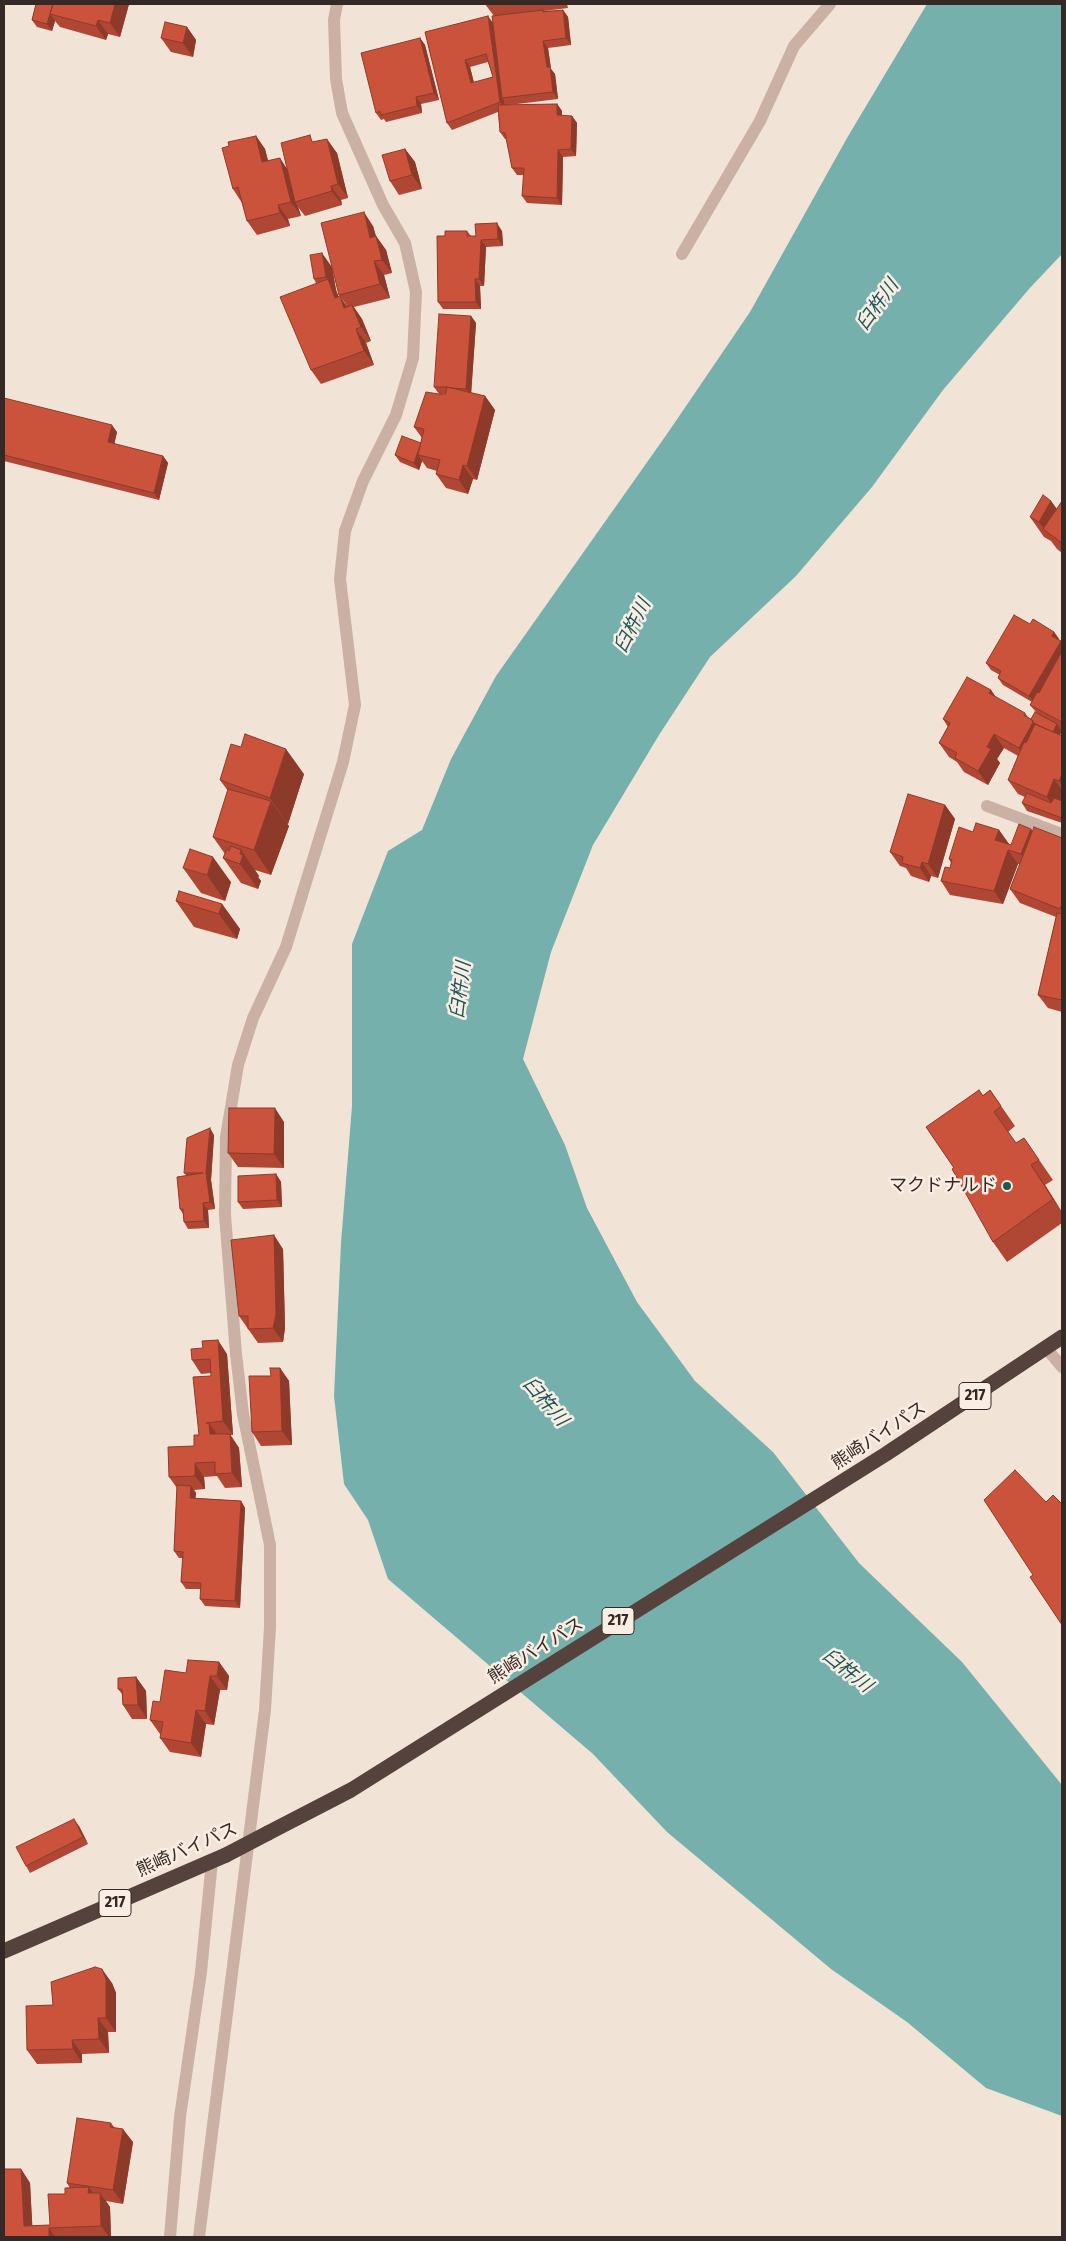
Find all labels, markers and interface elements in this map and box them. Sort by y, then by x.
water label: 臼杵川 [852,275,904,335]
water label: 臼杵川 [610,595,656,657]
water label: 臼杵川 [446,960,476,1020]
place label: マクドナルド [889,1175,997,1197]
marker: マクドナルド [1001,1180,1013,1192]
water label: 臼杵川 [518,1373,572,1431]
road number: 217 [959,1382,991,1410]
street label: 熊崎バイパス [828,1398,930,1474]
road number: 217 [602,1608,634,1634]
street label: 熊崎バイパス [484,1613,588,1689]
water label: 臼杵川 [818,1644,876,1698]
street label: 熊崎バイパス [133,1818,241,1882]
road number: 217 [99,1890,131,1916]

